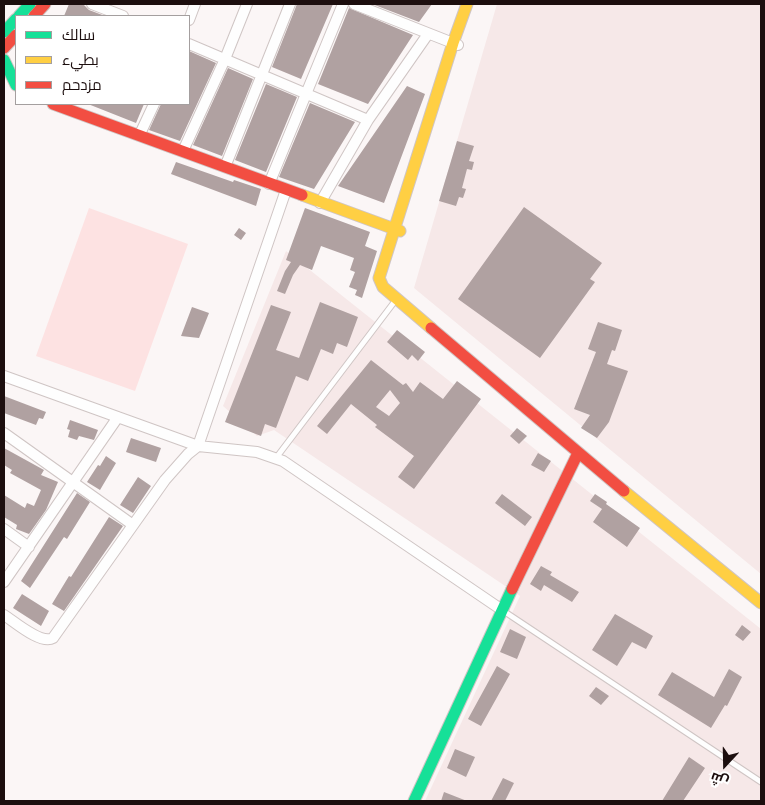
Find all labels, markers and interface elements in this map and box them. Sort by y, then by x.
legend [15,15,190,105]
text: سالك [62,26,95,44]
text: بطيء [62,51,99,69]
text: مزدحم [62,76,102,94]
north arrow [700,740,750,790]
text: ش [708,768,731,791]

